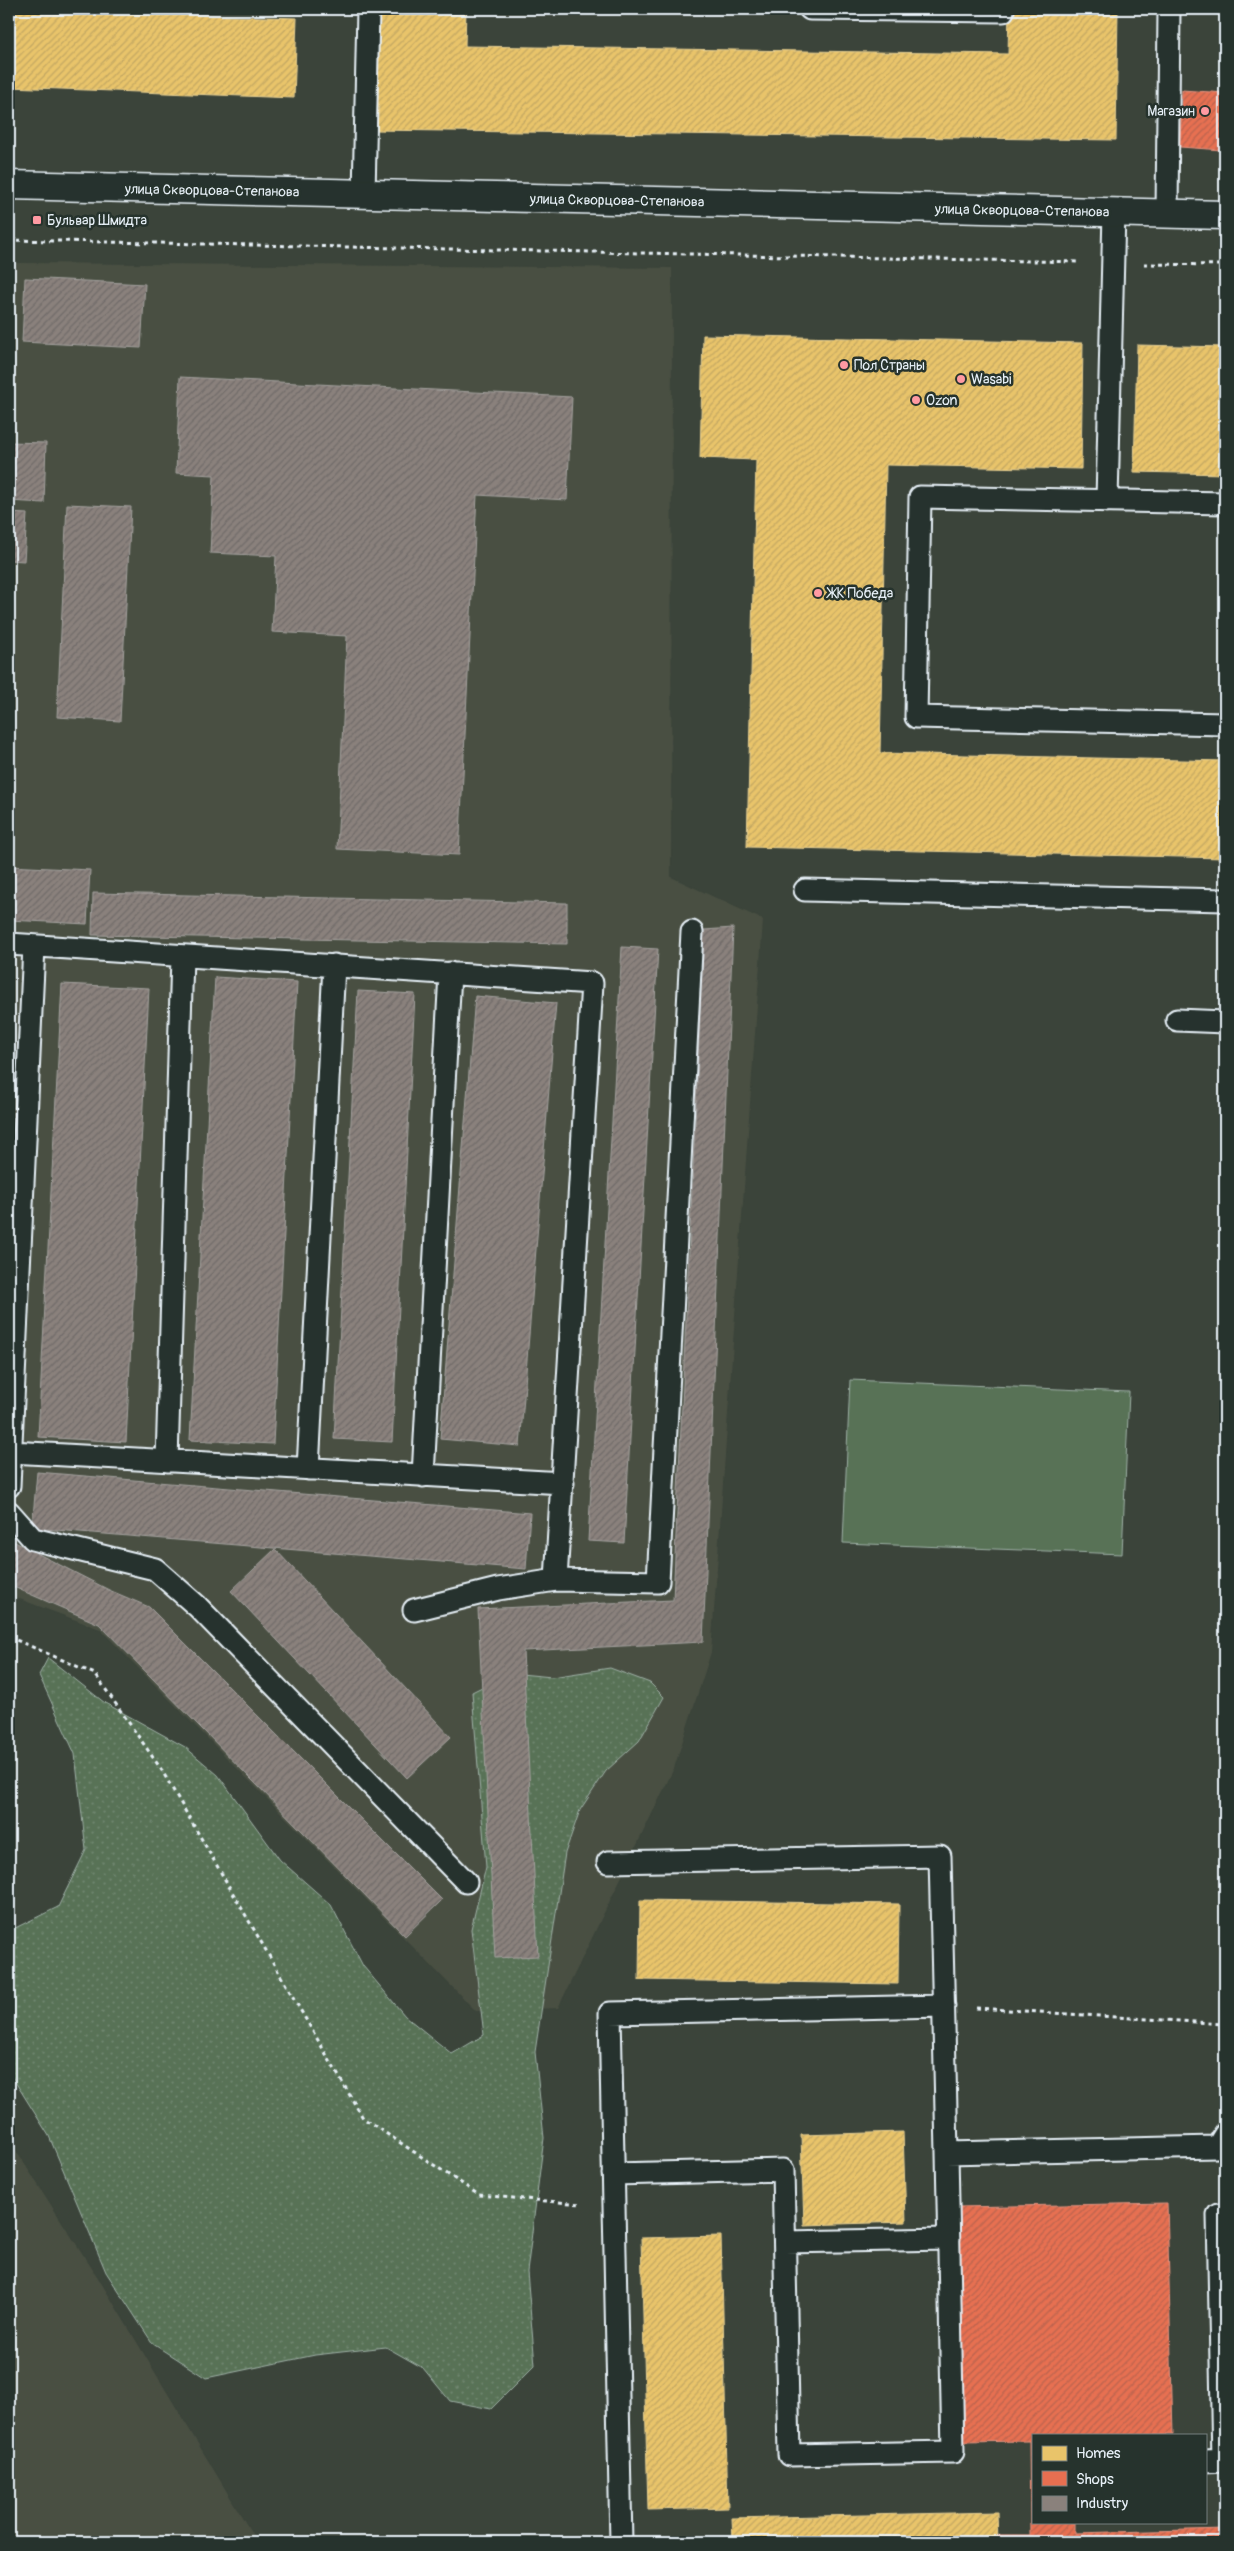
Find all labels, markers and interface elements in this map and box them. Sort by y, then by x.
place label: Магазин [1147,103,1195,120]
marker: Магазин [1199,105,1211,117]
street label: улица Скворцова-Степанова [124,180,299,201]
street label: улица Скворцова-Степанова [529,190,704,211]
street label: улица Скворцова-Степанова [934,200,1109,221]
place label: Бульвар Шмидта [47,212,147,229]
marker: Бульвар Шмидта [31,214,43,226]
place label: Пол Страны [854,357,925,374]
marker: Пол Страны [838,359,850,371]
place label: Wasabi [971,371,1012,388]
marker: Wasabi [955,373,967,385]
place label: Ozon [926,392,958,409]
marker: Ozon [910,394,922,406]
place label: ЖК Победа [826,585,893,602]
marker: ЖК Победа [812,587,824,599]
legend [1032,2434,1206,2524]
text: Homes [1076,2444,1121,2463]
text: Shops [1076,2470,1114,2489]
text: Industry [1076,2494,1129,2513]

